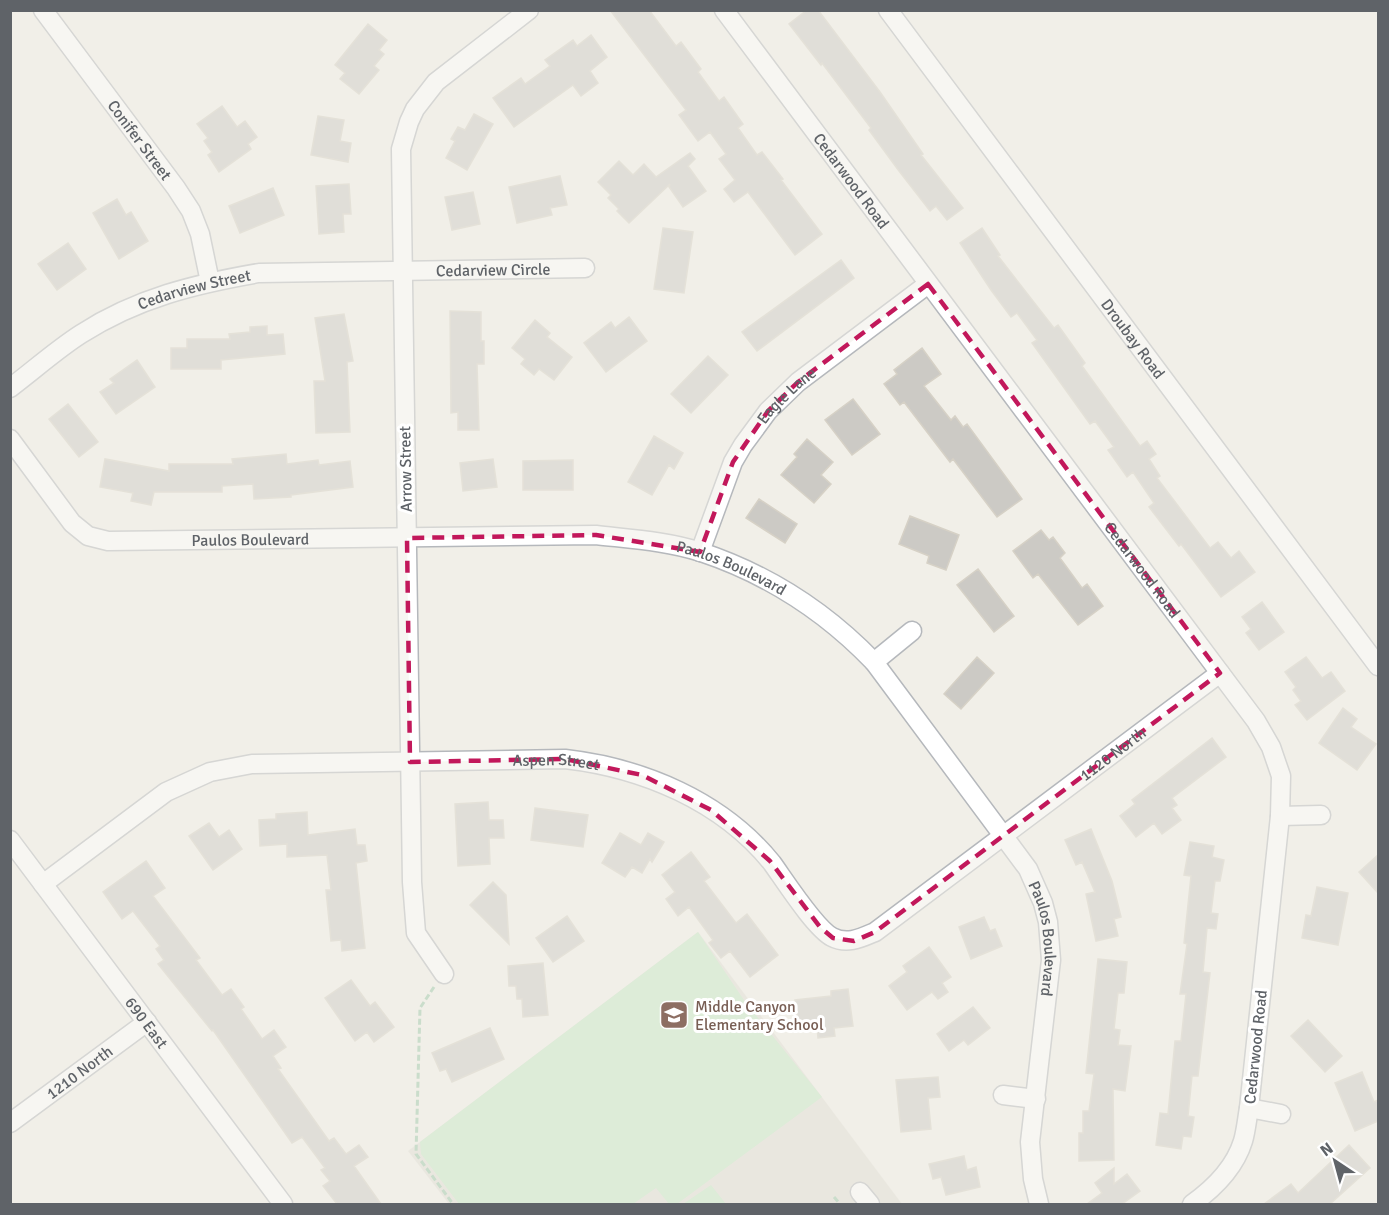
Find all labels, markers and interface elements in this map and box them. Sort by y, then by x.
street label: Conifer Street [103,96,176,185]
street label: Cedarwood Road [808,129,893,233]
street label: Cedarview Circle [436,260,551,281]
street label: Cedarview Street [135,266,253,315]
street label: Droubay Road [1096,295,1169,383]
street label: Eagle Lane [753,363,820,428]
street label: Arrow Street [395,425,417,512]
street label: Cedarwood Road [1100,518,1184,622]
street label: Paulos Boulevard [191,530,309,551]
street label: Paulos Boulevard [674,537,790,600]
street label: 1120 North [1076,723,1150,786]
street label: Aspen Street [512,750,602,775]
street label: Paulos Boulevard [1024,878,1060,998]
street label: Cedarwood Road [1240,989,1272,1105]
street label: 690 East [120,993,172,1053]
place label: Middle Canyon Elementary School [695,997,824,1035]
school or university icon: Middle Canyon Elementary School [658,999,690,1031]
street label: 1210 North [43,1042,117,1104]
north arrow [1305,1131,1365,1191]
text: N [1316,1138,1337,1161]

